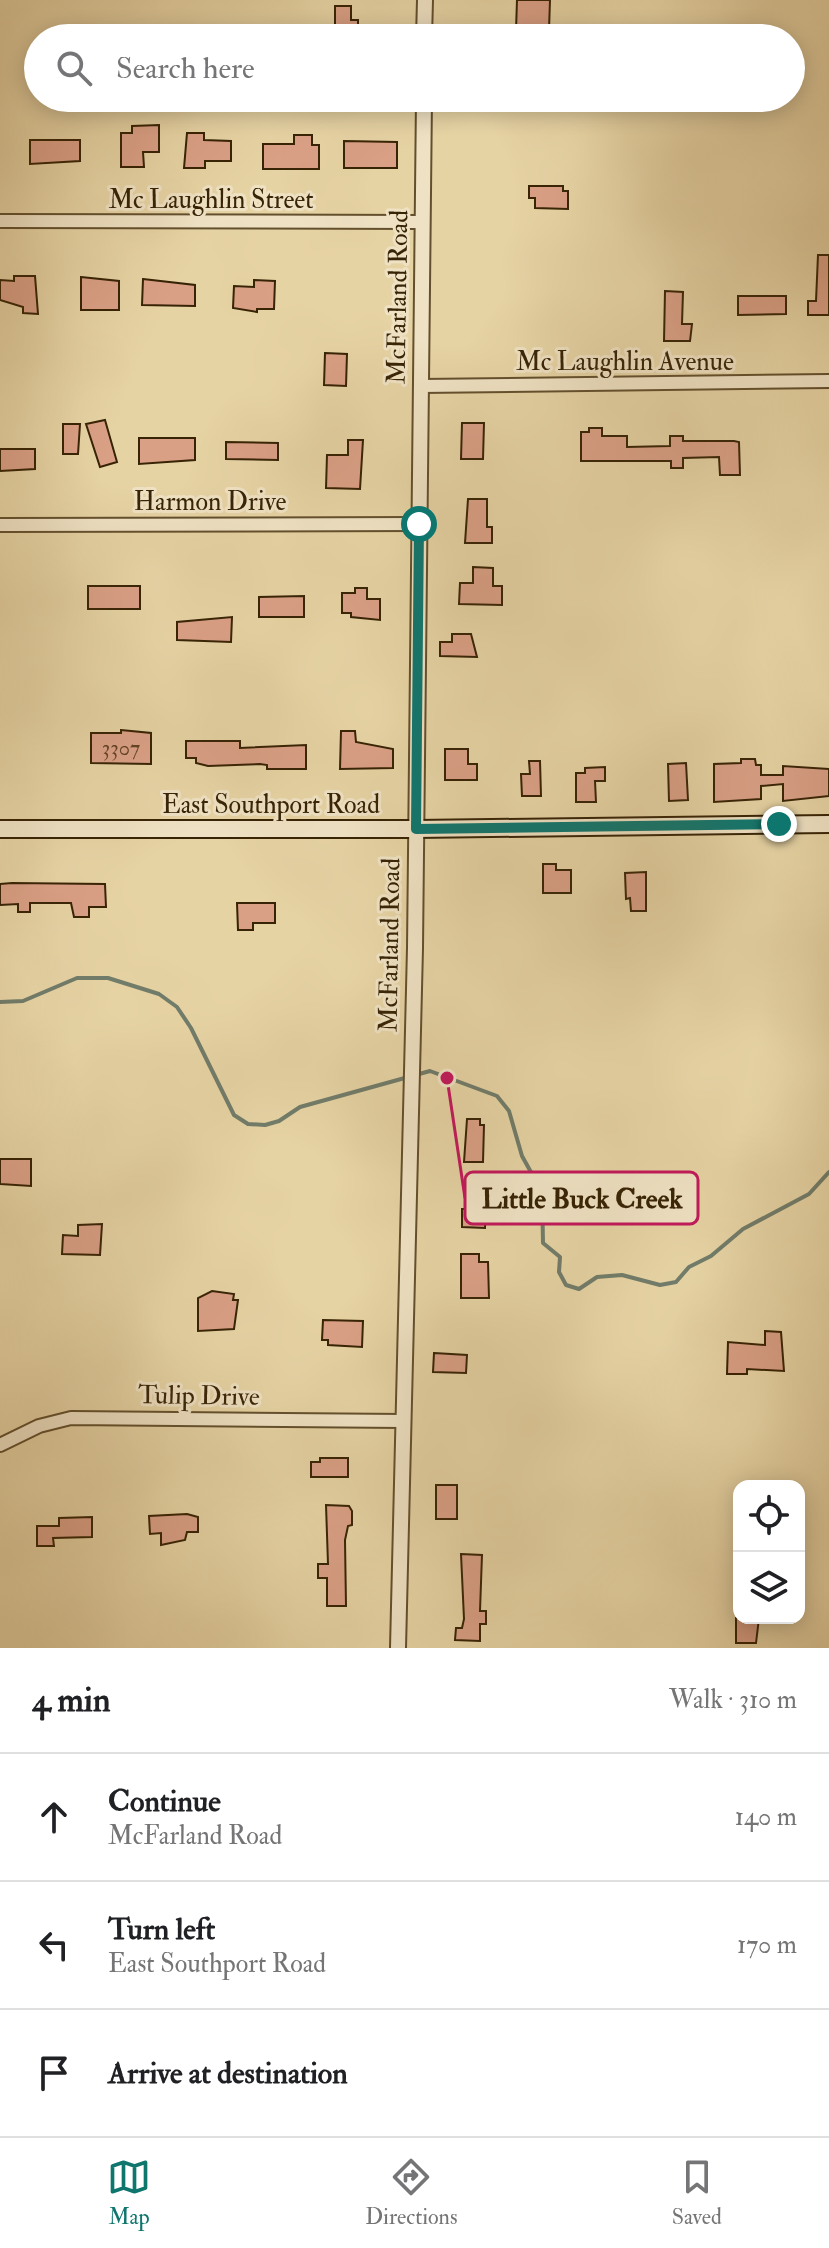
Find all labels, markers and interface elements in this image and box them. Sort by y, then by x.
search box [24,24,805,112]
icon: search [52,46,96,90]
text: Search here [116,50,255,87]
street label: Mc Laughlin Street [108,184,314,216]
street label: McFarland Road [380,209,416,384]
street label: Mc Laughlin Avenue [516,346,734,378]
street label: Harmon Drive [134,486,286,518]
route start [401,506,437,542]
house number: 3307 [102,734,140,762]
street label: East Southport Road [162,789,380,822]
route end [761,806,797,842]
street label: McFarland Road [372,857,408,1032]
callout: Little Buck Creek [465,1172,698,1224]
text: Little Buck Creek [481,1182,683,1217]
street label: Tulip Drive [138,1379,260,1414]
map controls [733,1480,805,1624]
button: locate [733,1480,805,1552]
button: layers [733,1552,805,1624]
text: 4 min [32,1679,110,1722]
text: Walk · 310 m [669,1684,797,1716]
text: Continue [108,1783,221,1820]
icon: ahead [32,1795,76,1839]
text: 140 m [735,1801,797,1833]
text: McFarland Road [108,1820,282,1852]
text: Turn left [108,1911,215,1948]
icon: left [32,1923,76,1967]
text: 170 m [737,1929,797,1961]
text: East Southport Road [108,1948,326,1980]
icon: arrive [32,2051,76,2095]
text: Arrive at destination [108,2055,348,2092]
tab: Map [107,2155,151,2231]
tab: Directions [365,2155,458,2231]
tab: Saved [672,2155,722,2231]

